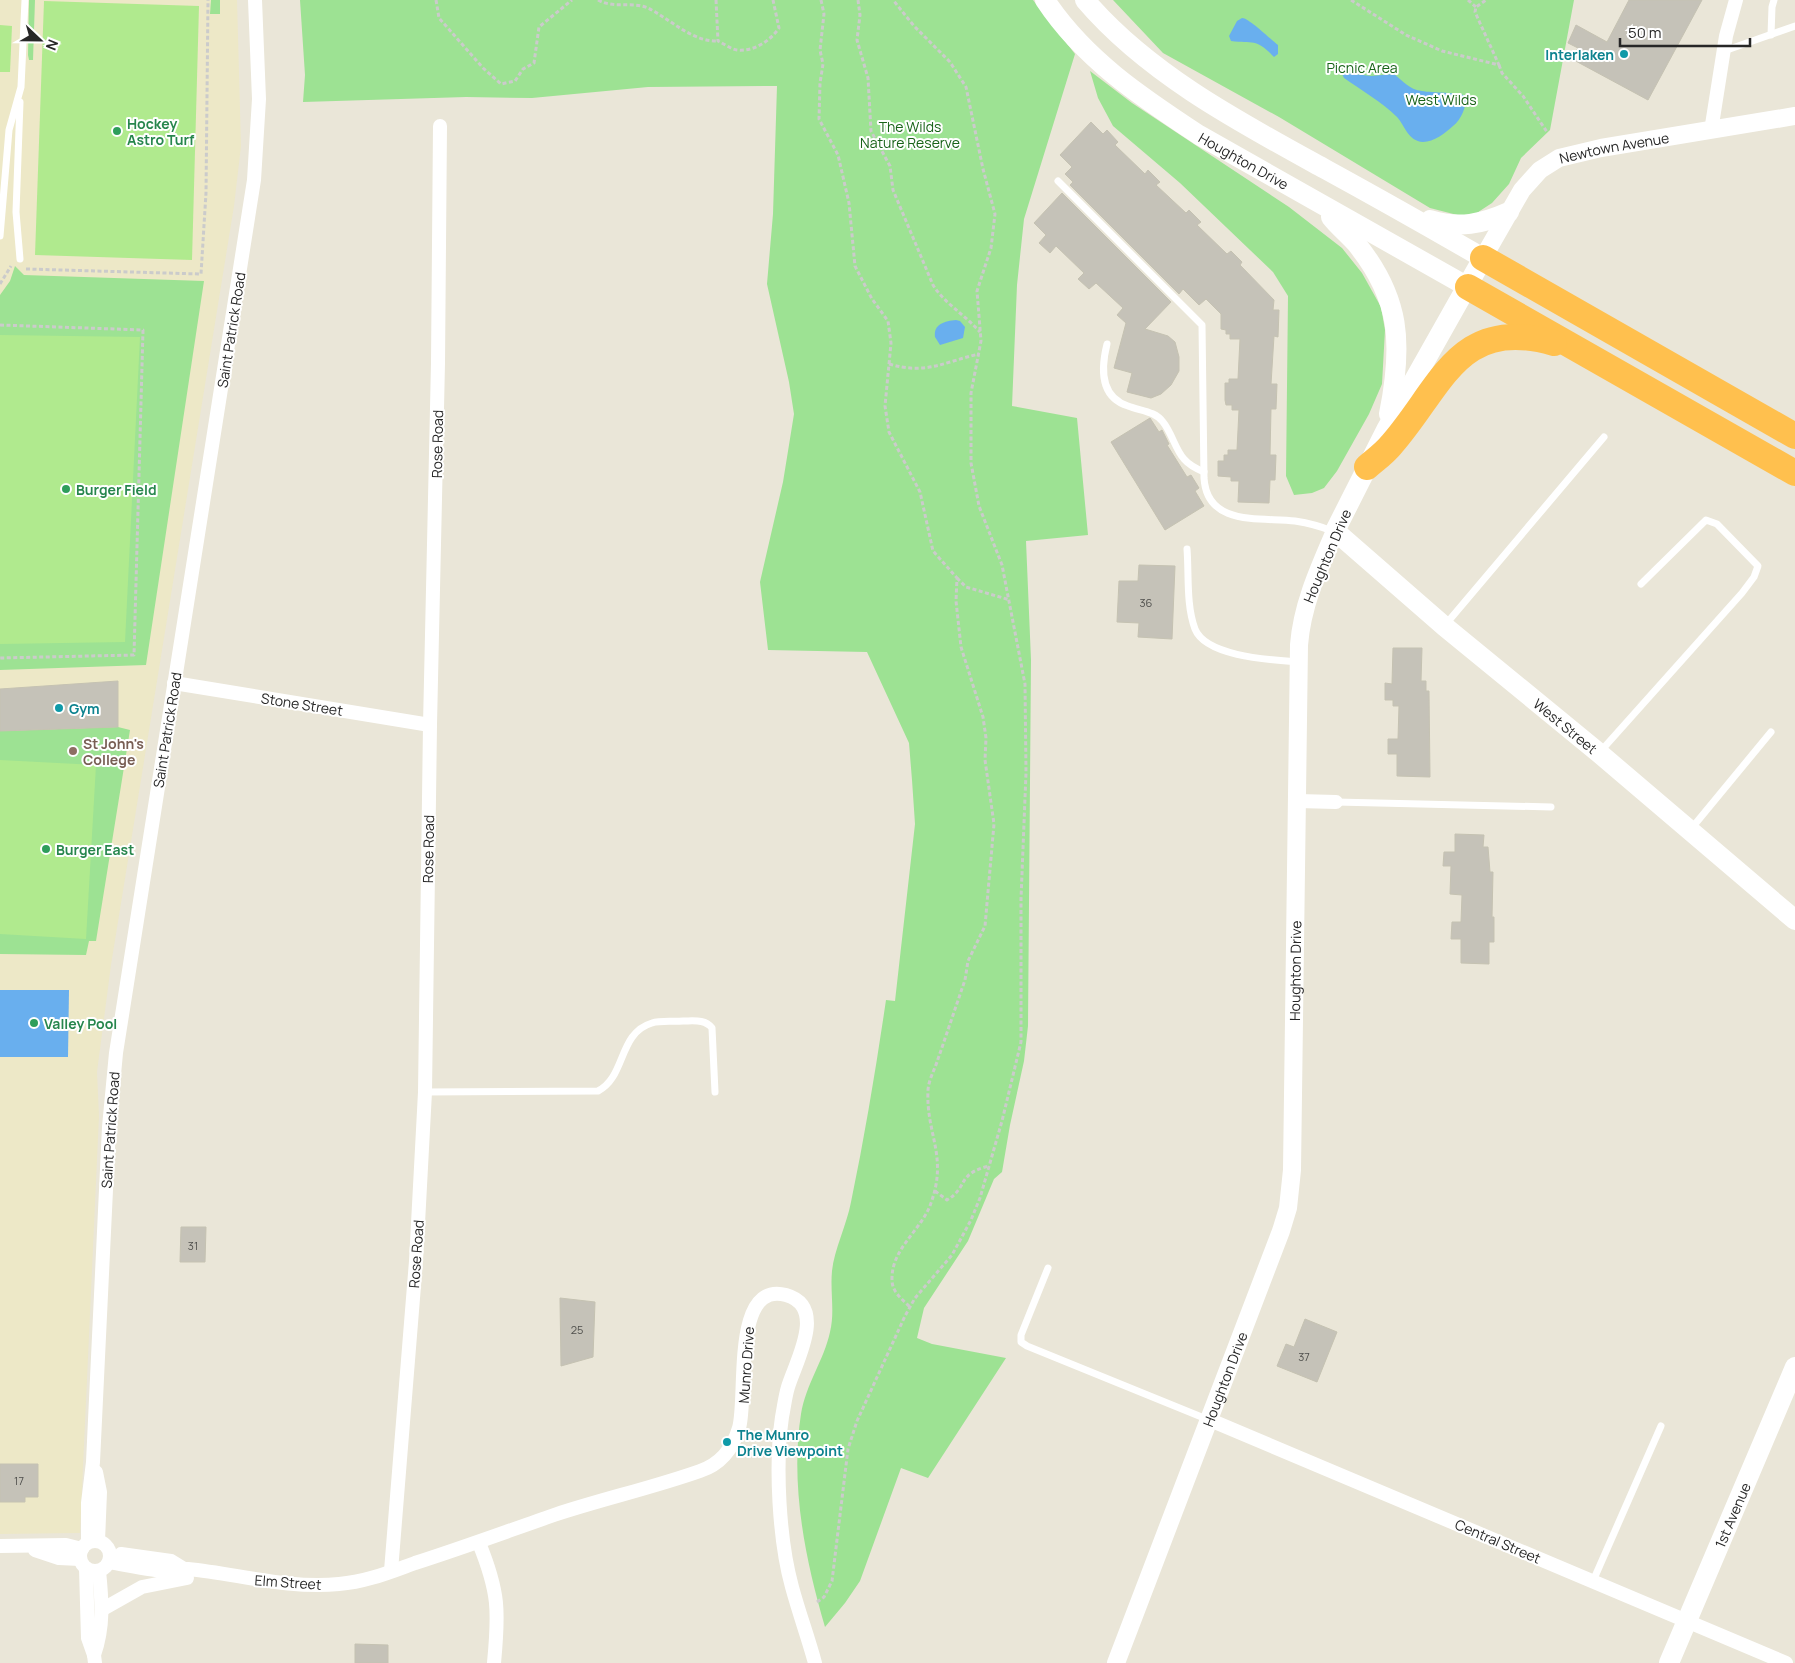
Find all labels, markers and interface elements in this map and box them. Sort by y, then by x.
north arrow [15,15,65,65]
scale bar [1620,15,1750,47]
text: 50 m [1628,22,1662,43]
text: N [42,37,63,53]
place label: Interlaken [1545,45,1614,64]
marker: Interlaken [1618,48,1630,60]
park label: Picnic Area [1326,58,1398,77]
park label: West Wilds [1405,90,1477,109]
place label: Hockey Astro Turf [127,114,195,149]
park label: The Wilds Nature Reserve [860,117,960,152]
marker: Hockey Astro Turf [111,125,123,137]
street label: Houghton Drive [1196,127,1292,193]
street label: Newtown Avenue [1557,127,1670,167]
street label: Saint Patrick Road [212,271,250,389]
street label: Rose Road [427,410,447,478]
place label: Burger Field [76,480,157,499]
marker: Burger Field [60,483,72,495]
street label: Houghton Drive [1299,506,1355,606]
house number: 36 [1140,595,1153,610]
street label: Saint Patrick Road [148,671,186,789]
street label: Stone Street [260,688,345,720]
street label: West Street [1530,694,1602,758]
place label: Gym [69,699,100,718]
marker: Gym [53,702,65,714]
place label: St John's College [83,734,144,769]
marker: St John's College [67,745,79,757]
street label: Rose Road [418,815,438,883]
place label: Burger East [56,840,134,859]
marker: Burger East [40,843,52,855]
street label: Houghton Drive [1284,920,1305,1021]
place label: Valley Pool [44,1014,117,1033]
marker: Valley Pool [28,1017,40,1029]
street label: Saint Patrick Road [96,1071,124,1189]
street label: Rose Road [404,1219,428,1289]
house number: 31 [188,1238,198,1253]
house number: 25 [571,1322,583,1337]
street label: Munro Drive [734,1326,758,1404]
street label: Houghton Drive [1198,1329,1251,1429]
house number: 37 [1298,1349,1310,1364]
place label: The Munro Drive Viewpoint [737,1425,843,1460]
marker: The Munro Drive Viewpoint [721,1436,733,1448]
house number: 17 [14,1473,24,1488]
street label: 1st Avenue [1710,1479,1754,1550]
street label: Central Street [1452,1514,1544,1568]
street label: Elm Street [254,1570,322,1594]

